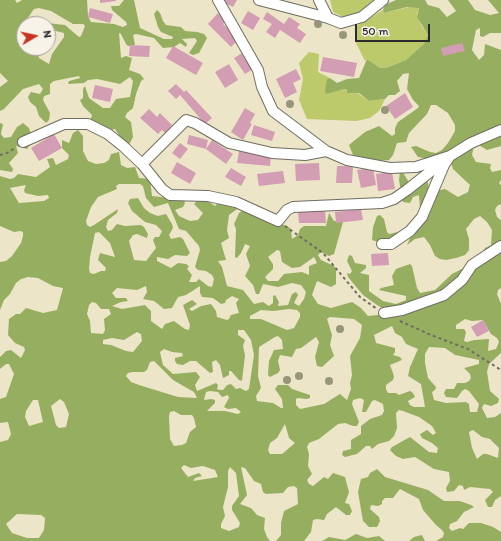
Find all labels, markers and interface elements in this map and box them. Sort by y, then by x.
north arrow [16,16,56,56]
scale bar [357,16,432,42]
text: 50 m [362,24,388,38]
text: N [40,30,54,39]

